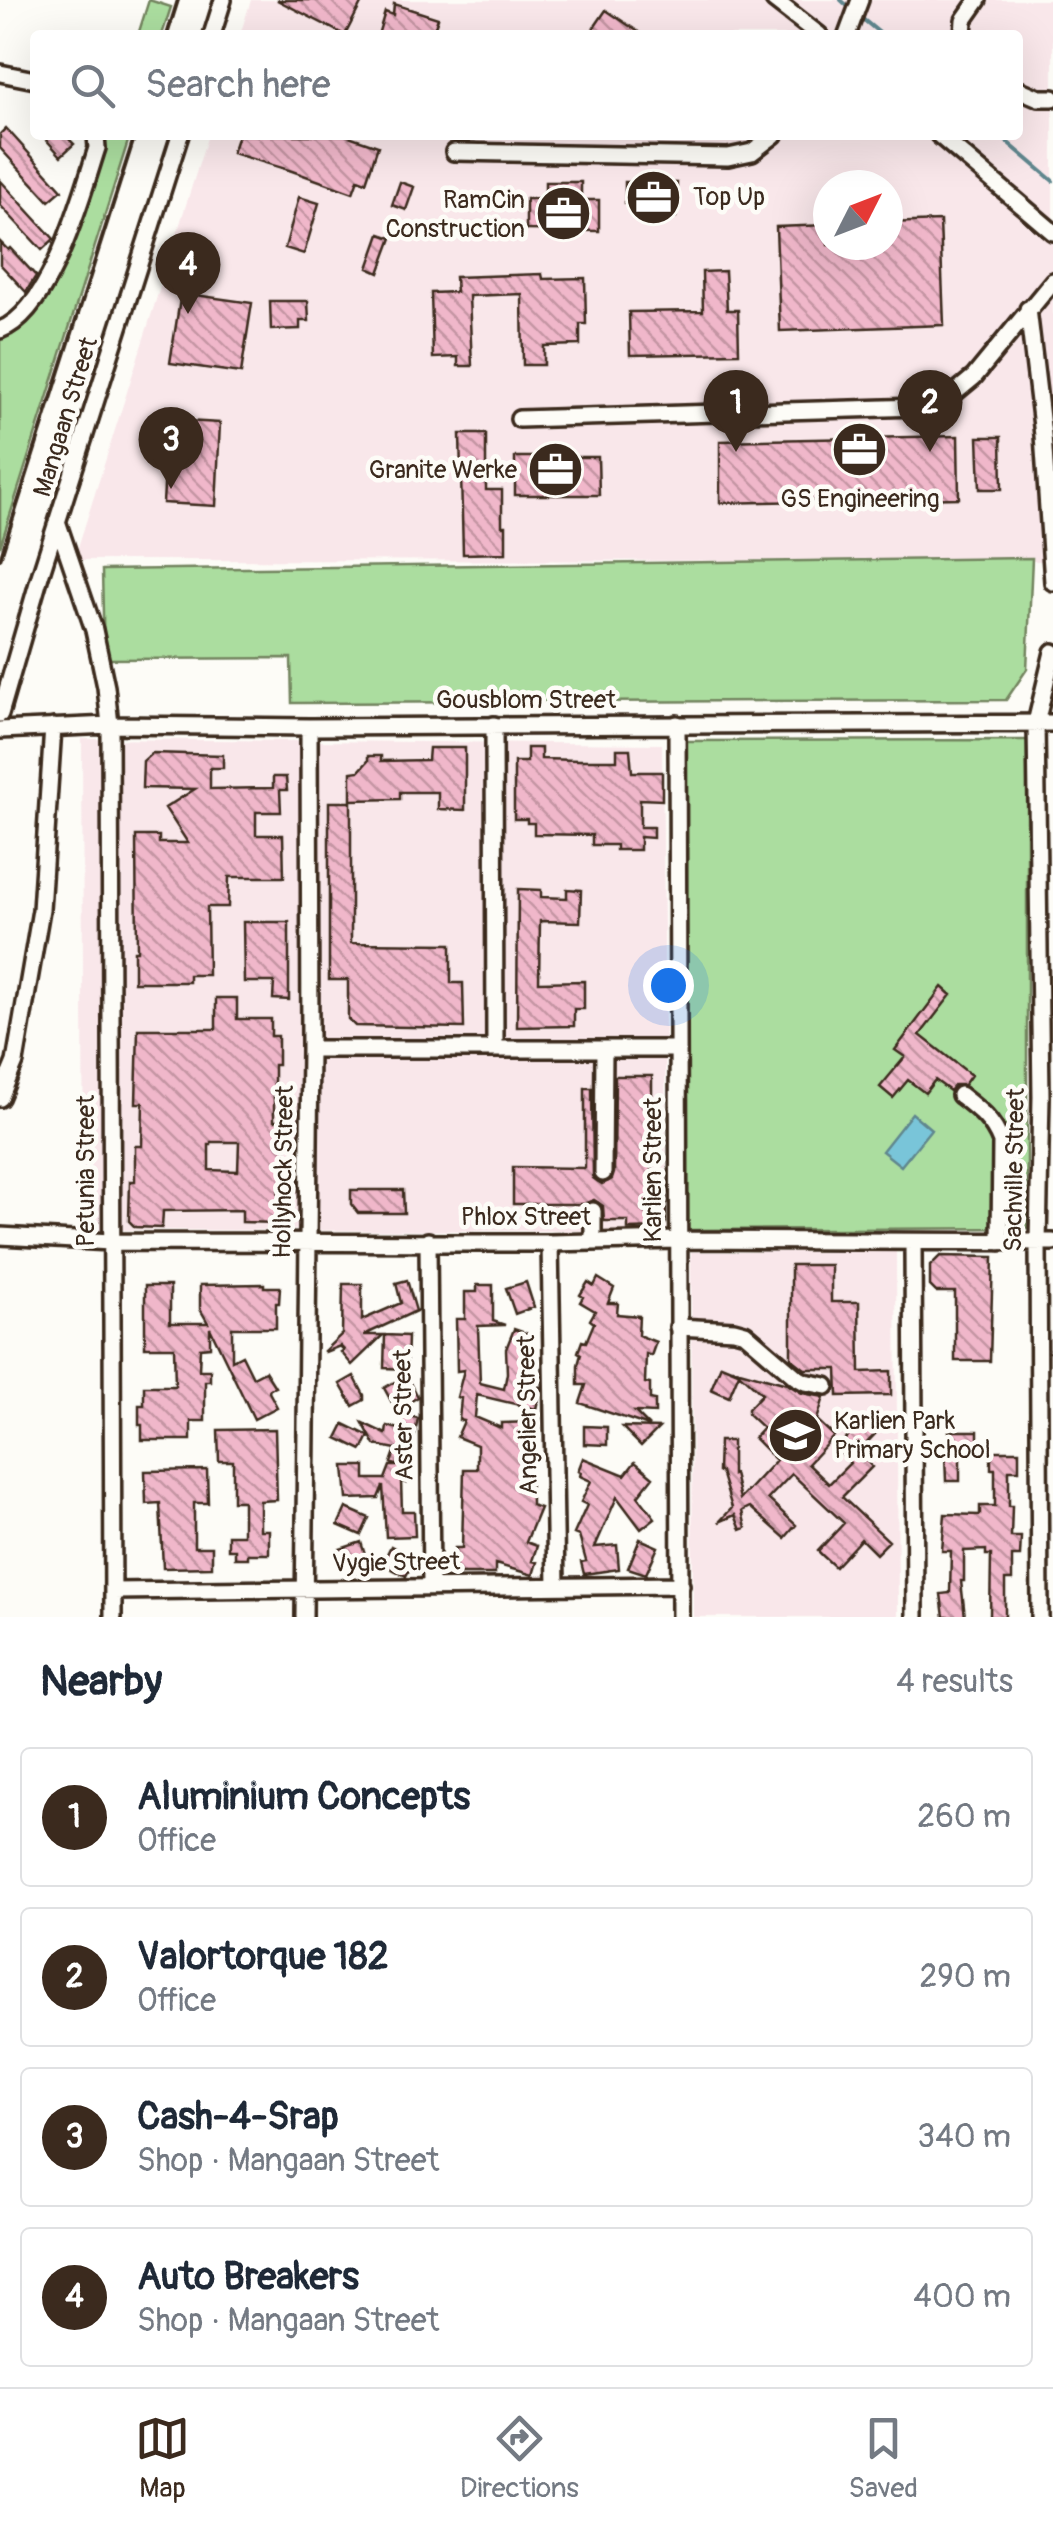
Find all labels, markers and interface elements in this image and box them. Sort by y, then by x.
search box [30,30,1023,140]
icon: search [65,58,120,113]
text: Search here [145,61,331,109]
office icon: Top Up [624,167,684,227]
north arrow [813,170,903,260]
place label: Top Up [693,182,765,213]
office icon: RamCin Construction [534,184,594,244]
place label: RamCin Construction [385,185,525,245]
pin: 4 [156,232,220,314]
street label: Mangaan Street [27,332,105,501]
pin: 1 [704,370,768,452]
pin: 2 [898,370,962,452]
pin: 3 [138,406,204,489]
office icon: GS Engineering [830,420,890,480]
office icon: Granite Werke [526,440,586,500]
place label: Granite Werke [369,455,518,486]
place label: GS Engineering [780,484,940,515]
street label: Gousblom Street [436,685,617,716]
your location [643,960,694,1011]
street label: Hollyhock Street [267,1084,301,1259]
street label: Sachville Street [998,1087,1032,1252]
street label: Petunia Street [71,1094,102,1247]
street label: Karlien Street [638,1096,669,1243]
street label: Phlox Street [461,1202,592,1233]
street label: Angelier Street [511,1334,545,1495]
street label: Aster Street [387,1348,421,1481]
school or university icon: Karlien Park Primary School [765,1405,825,1465]
place label: Karlien Park Primary School [834,1406,991,1466]
street label: Vygie Street [332,1546,461,1580]
text: Nearby [40,1656,162,1708]
text: 4 results [896,1662,1013,1702]
text: Aluminium Concepts [137,1773,470,1821]
text: 1 [68,1797,81,1837]
text: 260 m [917,1797,1011,1837]
text: Office [137,1821,216,1861]
text: Valortorque 182 [137,1933,389,1981]
text: 2 [66,1957,83,1997]
text: 290 m [919,1957,1011,1997]
text: Office [137,1981,216,2021]
text: Cash-4-Srap [137,2093,339,2141]
text: 3 [66,2117,83,2157]
text: 340 m [917,2117,1011,2157]
text: Shop · Mangaan Street [137,2141,439,2181]
text: Auto Breakers [137,2253,359,2301]
text: 4 [65,2277,84,2317]
text: 400 m [913,2277,1011,2317]
text: Shop · Mangaan Street [137,2301,439,2341]
tab: Map [135,2411,190,2506]
tab: Directions [460,2411,579,2506]
tab: Saved [849,2411,918,2506]

